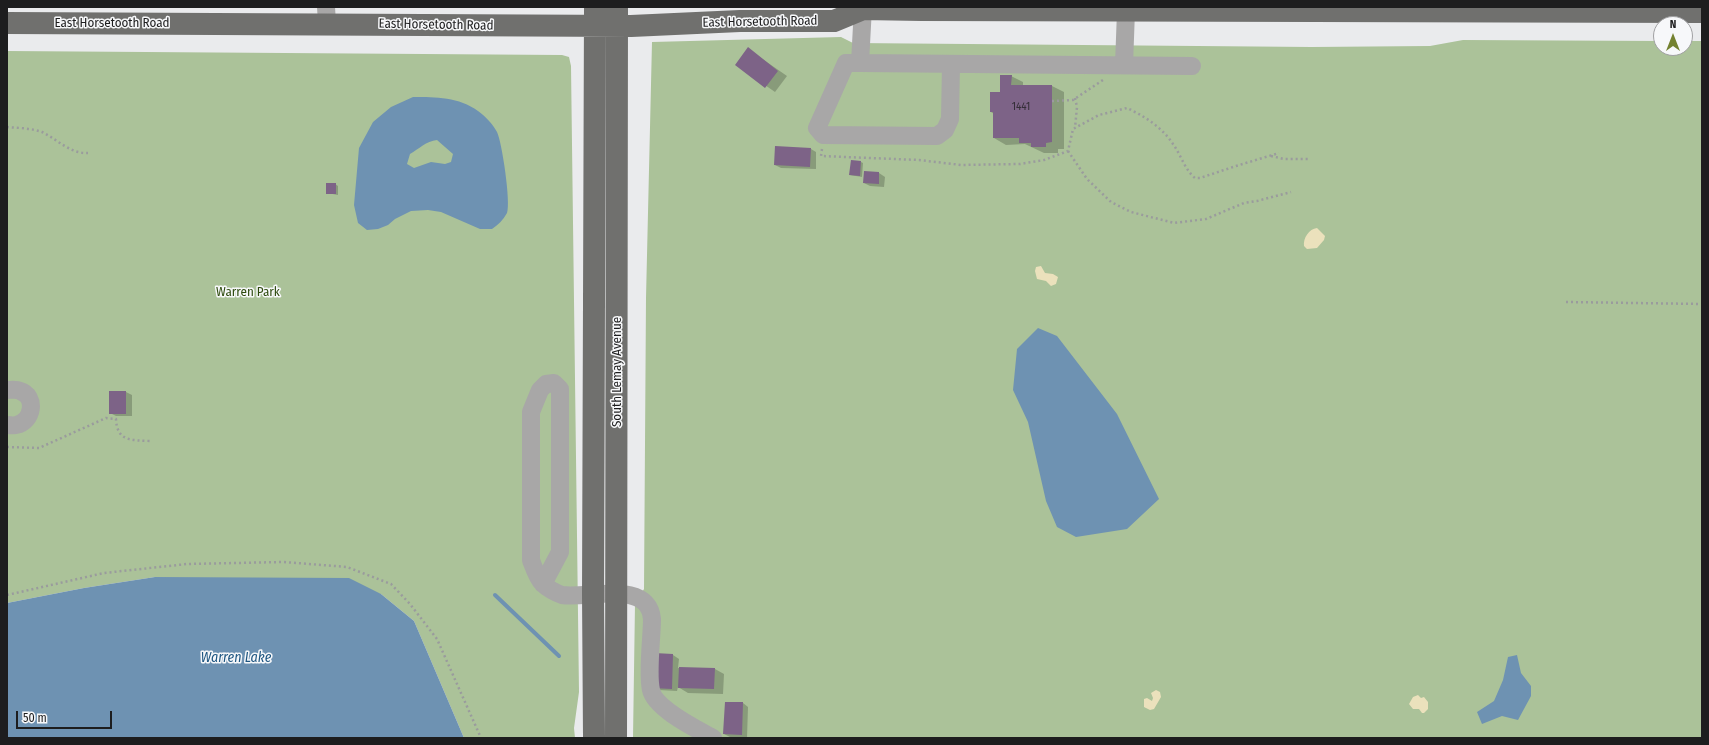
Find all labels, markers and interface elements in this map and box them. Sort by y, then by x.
street label: East Horsetooth Road [702,13,818,31]
street label: East Horsetooth Road [55,15,169,31]
street label: East Horsetooth Road [378,16,494,34]
north arrow [1653,16,1693,56]
text: N [1670,18,1676,31]
house number: 1441 [1012,100,1030,114]
park label: Warren Park [216,284,280,300]
street label: South Lemay Avenue [609,317,625,427]
water label: Warren Lake [201,650,271,666]
scale bar [18,703,114,729]
text: 50 m [23,711,47,725]

